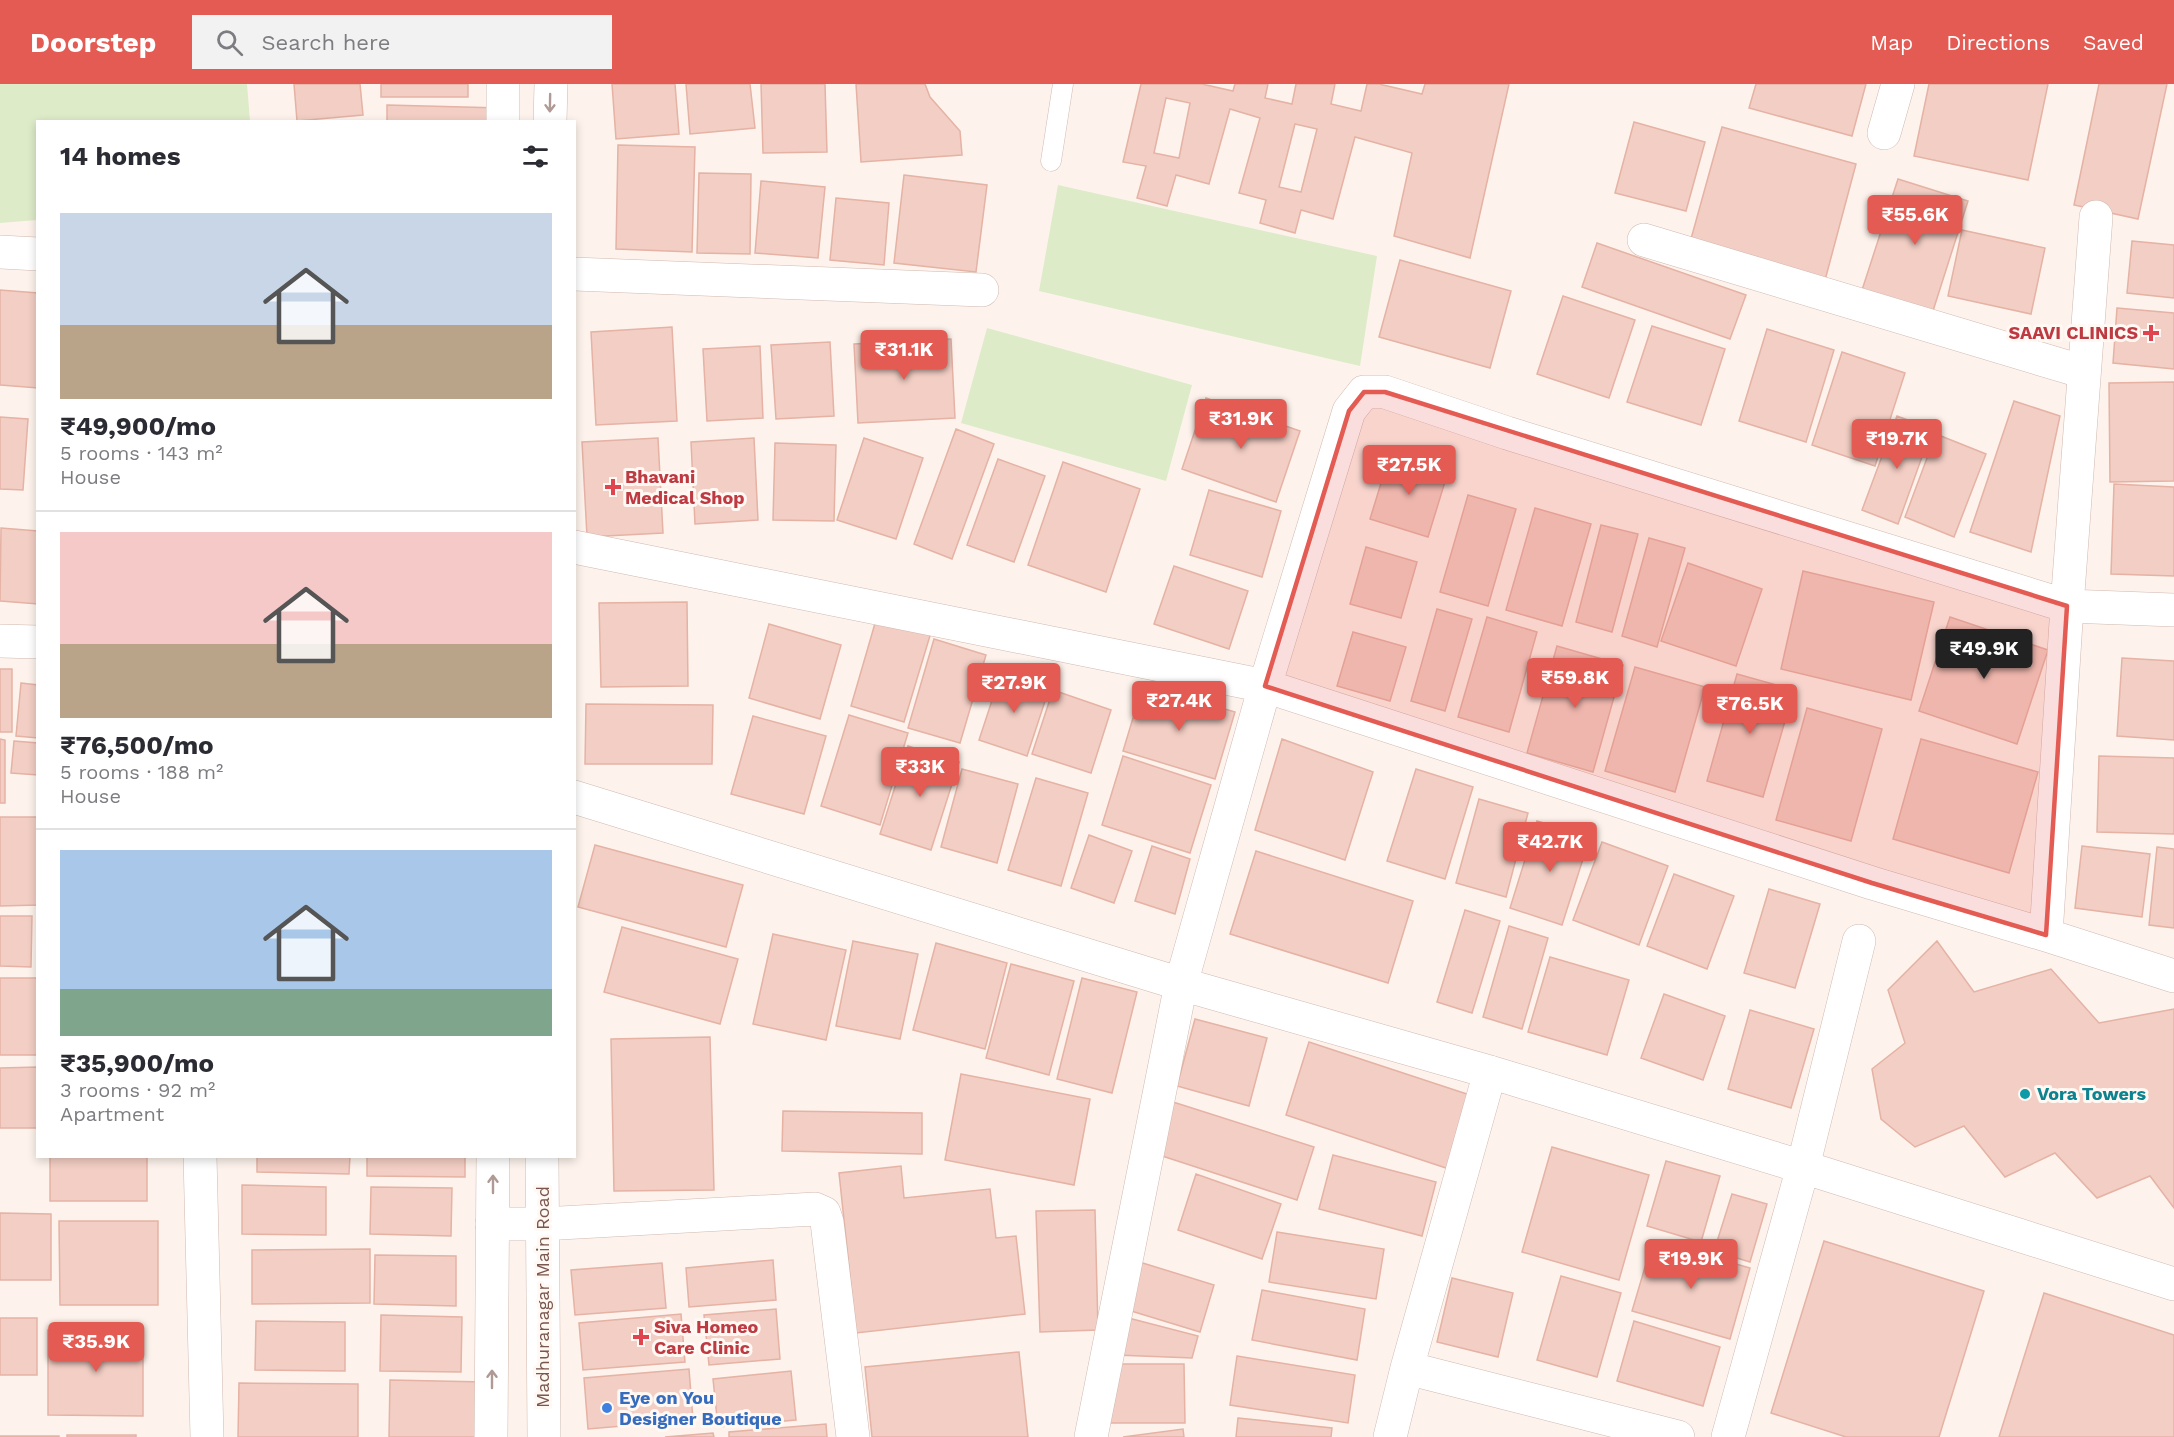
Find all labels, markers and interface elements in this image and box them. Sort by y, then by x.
search box [192,15,612,69]
text: Doorstep [30,26,156,59]
icon: search [213,26,246,59]
text: Search here [261,30,390,55]
text: Map [1870,30,1913,55]
text: Directions [1946,30,2050,55]
text: Saved [2083,30,2144,55]
one-way arrow [544,92,556,112]
icon: filters [519,140,552,173]
text: 14 homes [60,141,181,171]
pin: ₹55.6K [1866,195,1964,246]
text: ₹55.6K [1881,202,1949,226]
icon: home [252,252,360,360]
place label: SAAVI CLINICS [2008,322,2138,343]
marker: SAAVI CLINICS [2142,324,2160,342]
pin: ₹31.1K [855,330,953,381]
text: ₹31.1K [875,337,933,361]
pin: ₹31.9K [1192,399,1290,450]
text: ₹31.9K [1209,406,1273,430]
text: ₹49,900/mo [60,411,216,441]
pin: ₹19.7K [1848,419,1946,470]
text: ₹19.7K [1866,426,1928,450]
text: 5 rooms · 143 m² [60,441,223,465]
pin: ₹27.5K [1360,445,1458,496]
text: ₹27.5K [1377,452,1441,476]
text: House [60,465,121,489]
place label: Bhavani Medical Shop [625,466,745,508]
marker: Bhavani Medical Shop [606,480,620,494]
icon: home [252,571,360,679]
pin: ₹49.9K [1935,629,2033,680]
text: ₹49.9K [1949,636,2019,660]
pin: ₹59.8K [1526,658,1624,709]
pin: ₹27.9K [965,663,1063,714]
text: ₹59.8K [1541,665,1609,689]
text: ₹27.9K [981,670,1047,694]
pin: ₹27.4K [1130,681,1228,732]
pin: ₹76.5K [1701,684,1799,735]
text: ₹27.4K [1146,688,1212,712]
text: ₹76.5K [1716,691,1784,715]
text: ₹76,500/mo [60,730,214,760]
pin: ₹33K [884,747,956,798]
text: ₹33K [895,754,945,778]
text: 5 rooms · 188 m² [60,760,223,784]
text: House [60,784,121,808]
pin: ₹42.7K [1501,822,1599,873]
text: ₹42.7K [1517,829,1583,853]
icon: home [252,889,360,997]
text: ₹35,900/mo [60,1048,214,1078]
text: 3 rooms · 92 m² [60,1078,215,1102]
place label: Vora Towers [2037,1083,2146,1104]
marker: Vora Towers [2018,1087,2032,1101]
text: Apartment [60,1102,164,1126]
one-way arrow [487,1174,498,1194]
street label: Madhuranagar Main Road [532,1186,553,1408]
pin: ₹19.9K [1642,1239,1740,1290]
text: ₹19.9K [1659,1246,1723,1270]
place label: Siva Homeo Care Clinic [654,1316,759,1358]
pin: ₹35.9K [47,1322,145,1373]
marker: Siva Homeo Care Clinic [632,1328,650,1346]
text: ₹35.9K [62,1329,130,1353]
one-way arrow [486,1369,498,1389]
place label: Eye on You Designer Boutique [619,1387,782,1429]
marker: Eye on You Designer Boutique [600,1401,614,1415]

